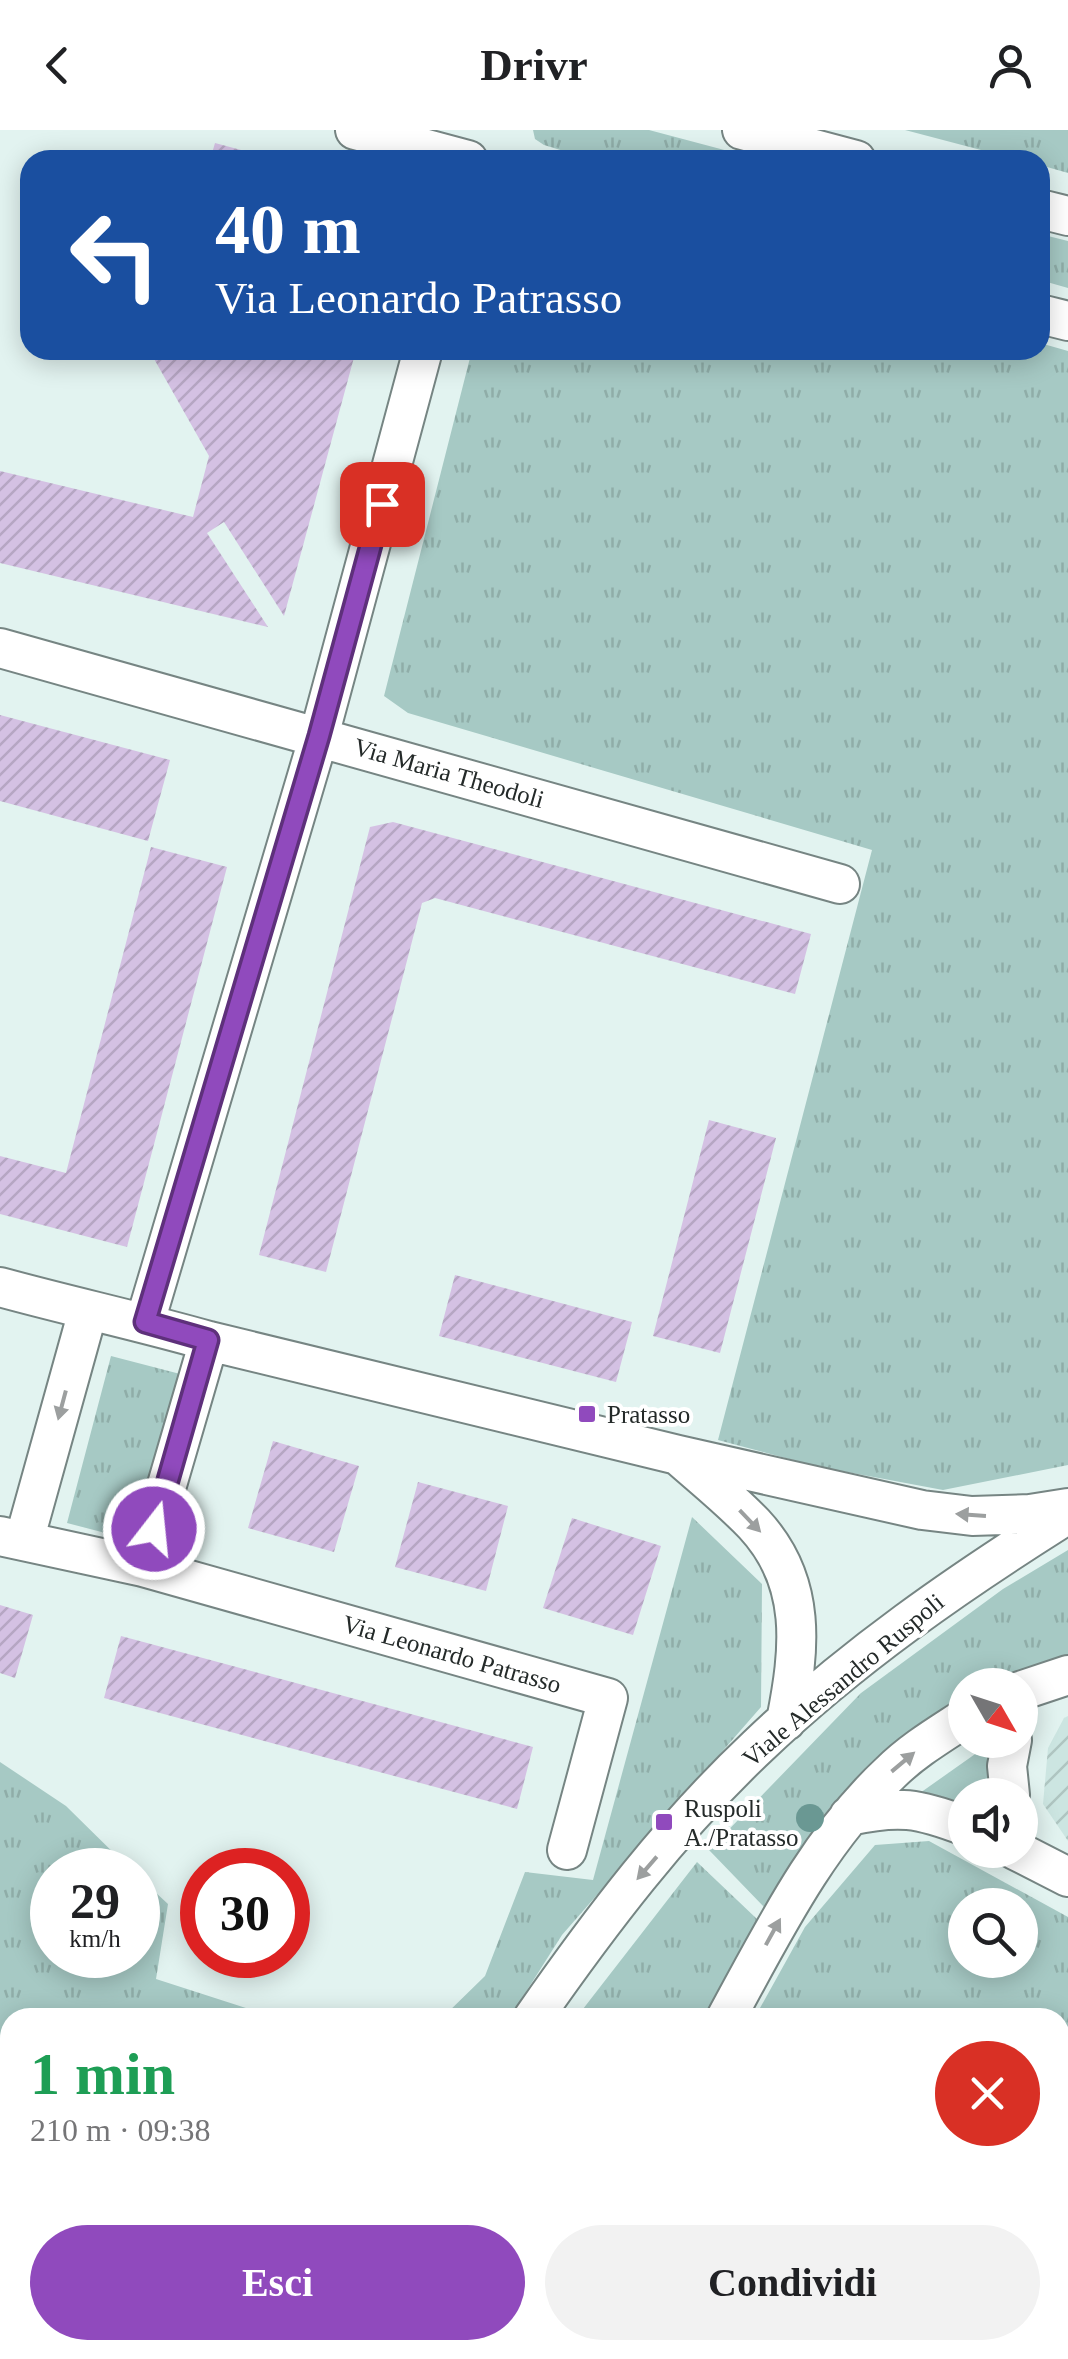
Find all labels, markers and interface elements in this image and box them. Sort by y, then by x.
icon: back [30,38,85,93]
icon: person [983,38,1038,93]
text: Drivr [480,40,588,90]
icon: left [50,190,180,320]
text: 40 m [215,191,361,268]
text: Via Leonardo Patrasso [215,273,622,323]
pin [340,462,425,547]
icon: arrive [355,477,410,532]
street label: Via Maria Theodoli [351,733,547,813]
one-way arrow [54,1390,69,1421]
place label: Pratasso [607,1401,690,1428]
marker: Pratasso [576,1403,598,1425]
position arrow [102,1477,206,1581]
one-way arrow [955,1507,987,1523]
one-way arrow [738,1509,761,1533]
street label: Viale Alessandro Ruspoli [737,1588,949,1772]
street label: Via Leonardo Patrasso [340,1610,564,1698]
north arrow [948,1668,1038,1758]
map controls [948,1668,1038,1978]
one-way arrow [890,1752,915,1773]
button: sound [948,1778,1038,1868]
place label: Ruspoli A./Pratasso [684,1795,799,1851]
marker: Ruspoli A./Pratasso [653,1811,675,1833]
speed limit sign: 30 [180,1848,310,1978]
one-way arrow [637,1855,659,1880]
text: 29 [70,1873,120,1929]
button: search [948,1888,1038,1978]
one-way arrow [765,1918,782,1947]
text: km/h [69,1925,121,1952]
text: 1 min [30,2041,175,2107]
button: close [935,2041,1040,2146]
text: 210 m · 09:38 [30,2112,210,2148]
button: Esci [30,2225,525,2340]
button: Condividi [545,2225,1040,2340]

